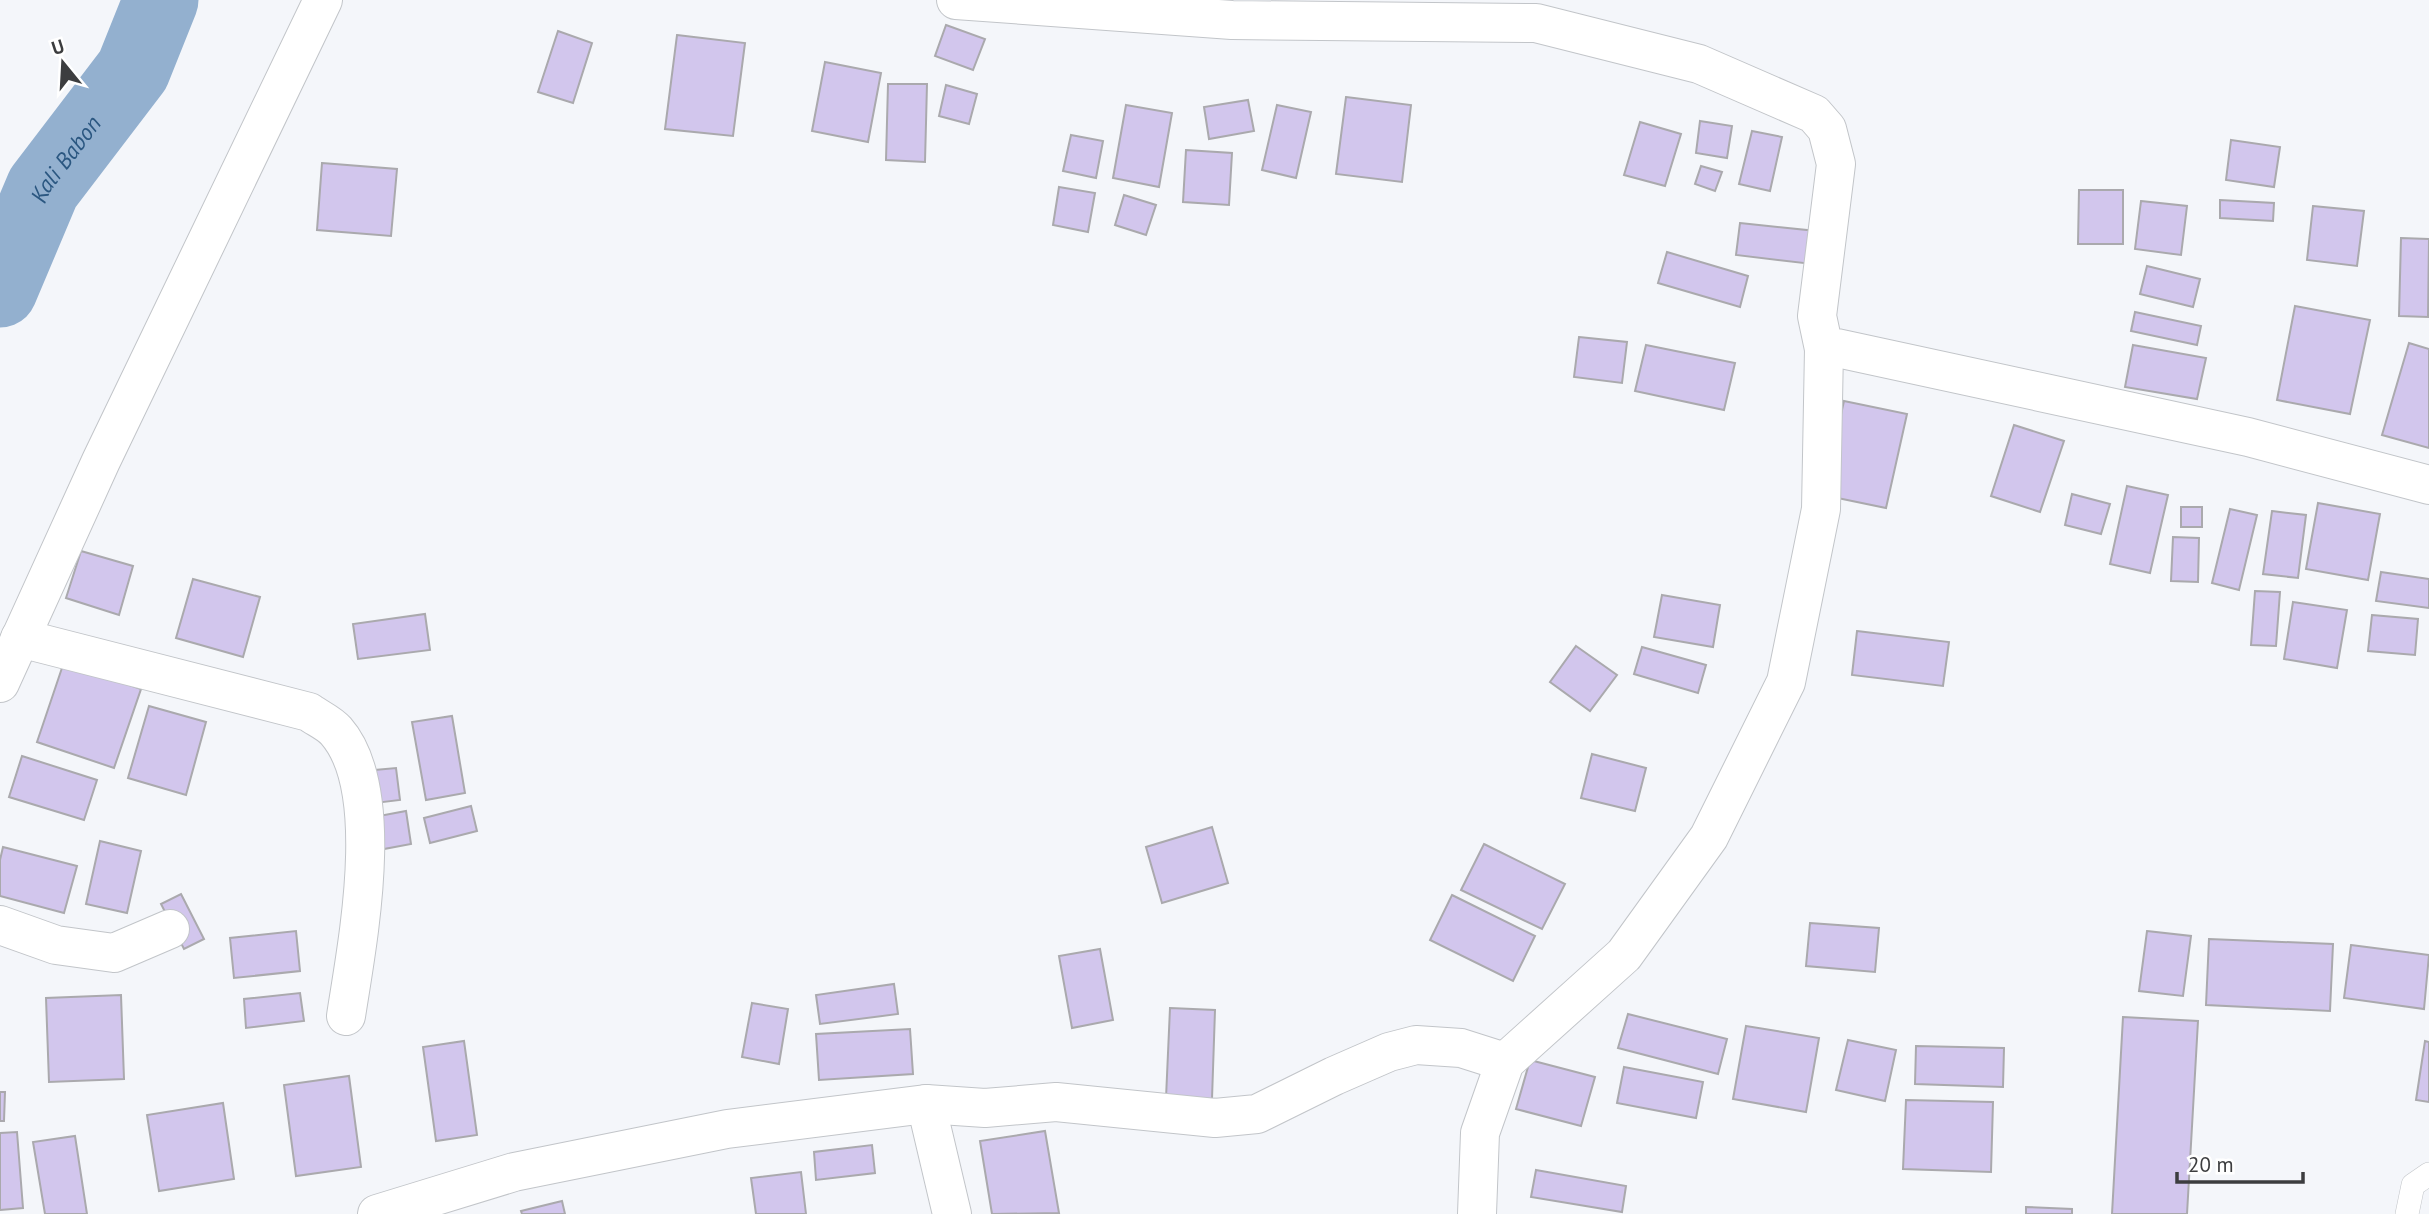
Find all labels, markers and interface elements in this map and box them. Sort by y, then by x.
north arrow [28,28,98,98]
text: U [48,34,67,60]
water label: Kali Babon [24,110,107,207]
scale bar [2177,1140,2303,1184]
text: 20 m [2188,1151,2234,1178]

